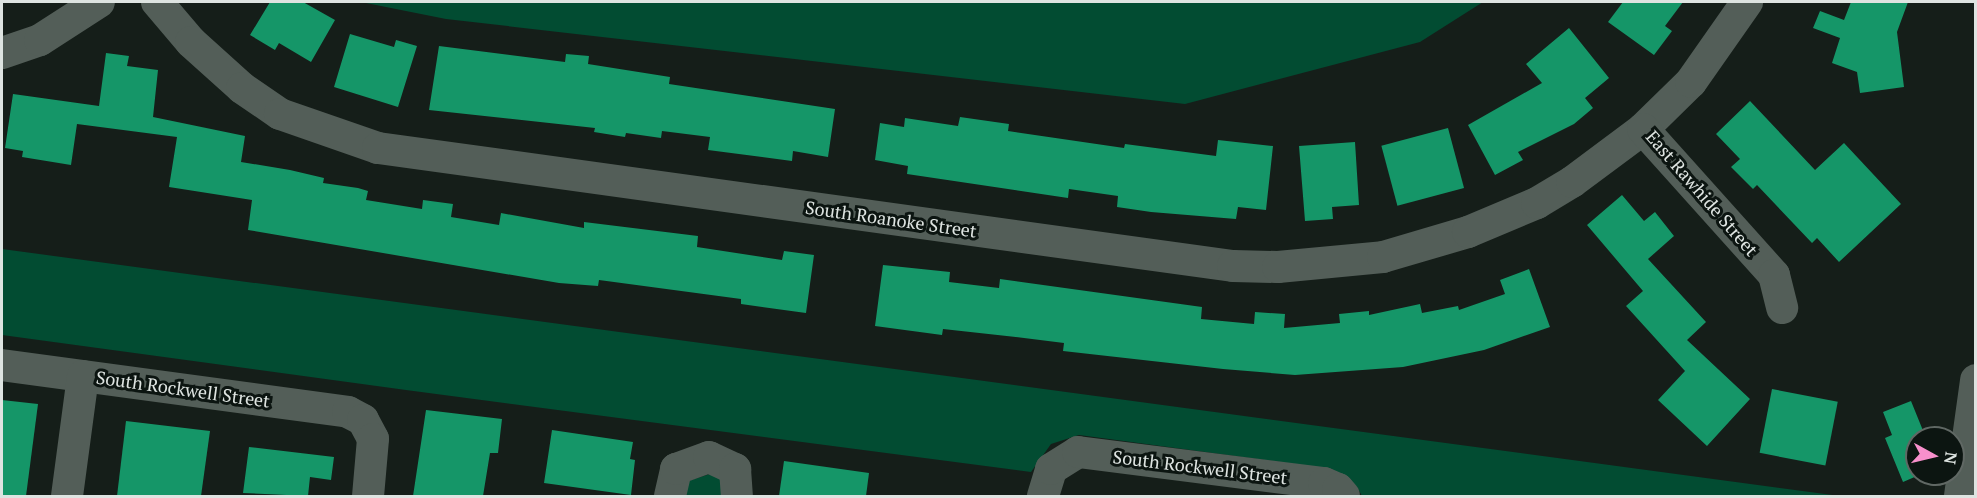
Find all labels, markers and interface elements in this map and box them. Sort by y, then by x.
street label: East Rawhide Street [1642,126,1762,260]
street label: South Roanoke Street [804,196,978,242]
street label: South Rockwell Street [95,366,271,412]
north arrow [1905,426,1965,486]
street label: South Rockwell Street [1112,446,1288,488]
text: N [1939,451,1963,466]

